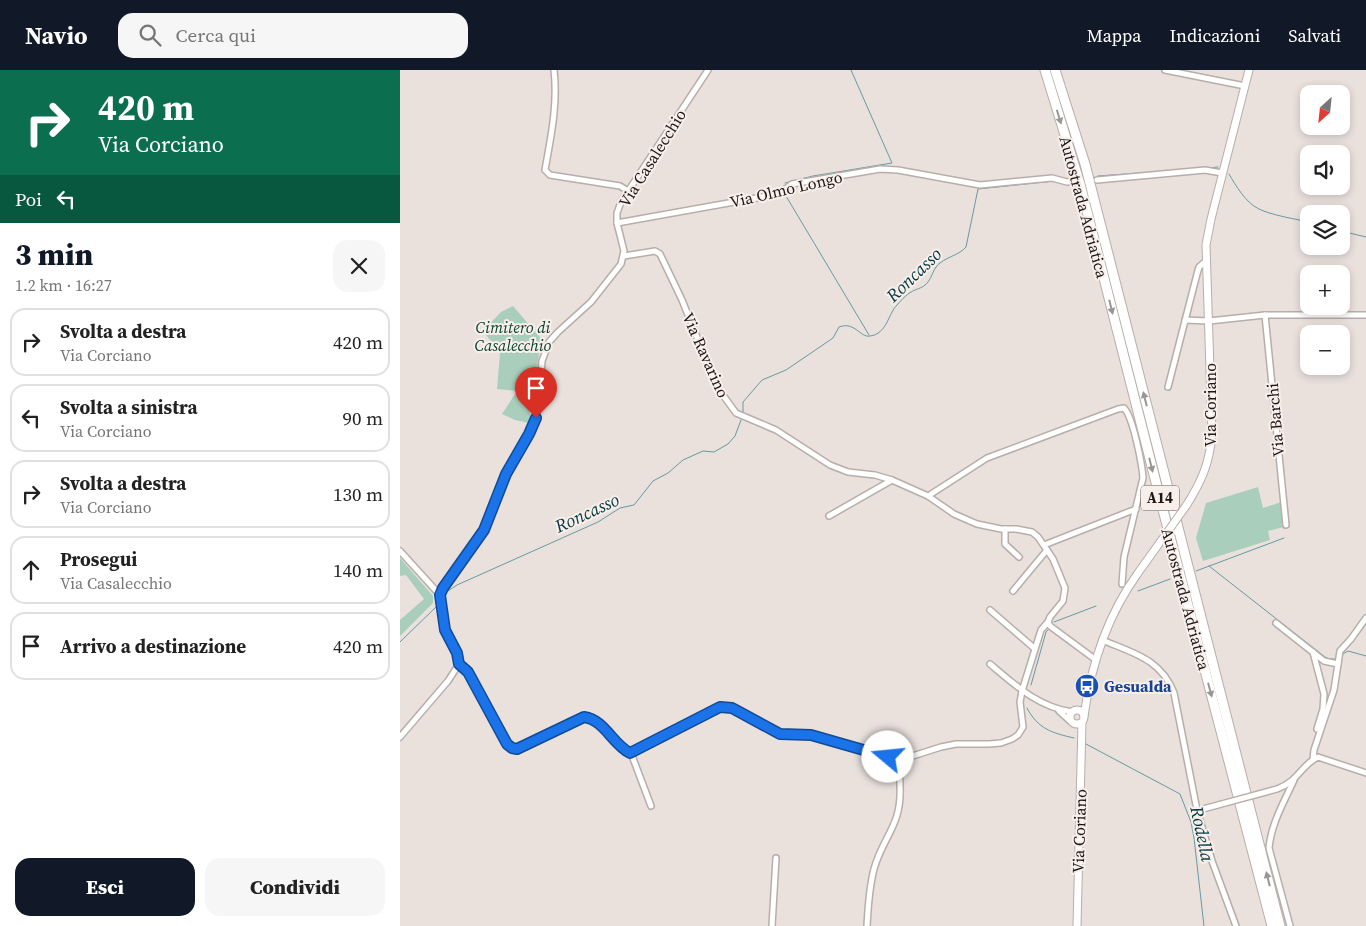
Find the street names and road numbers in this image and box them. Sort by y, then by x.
street label: Via Casalecchio [613,105,691,211]
street label: Autostrada Adriatica [1054,134,1114,281]
street label: Via Olmo Longo [728,165,845,213]
street label: Via Ravarino [677,309,735,401]
street label: Via Coriano [1199,363,1221,447]
street label: Via Barchi [1261,382,1289,458]
road number: A14 [1141,486,1179,510]
street label: Autostrada Adriatica [1156,526,1216,673]
street label: Via Coriano [1067,788,1091,873]

